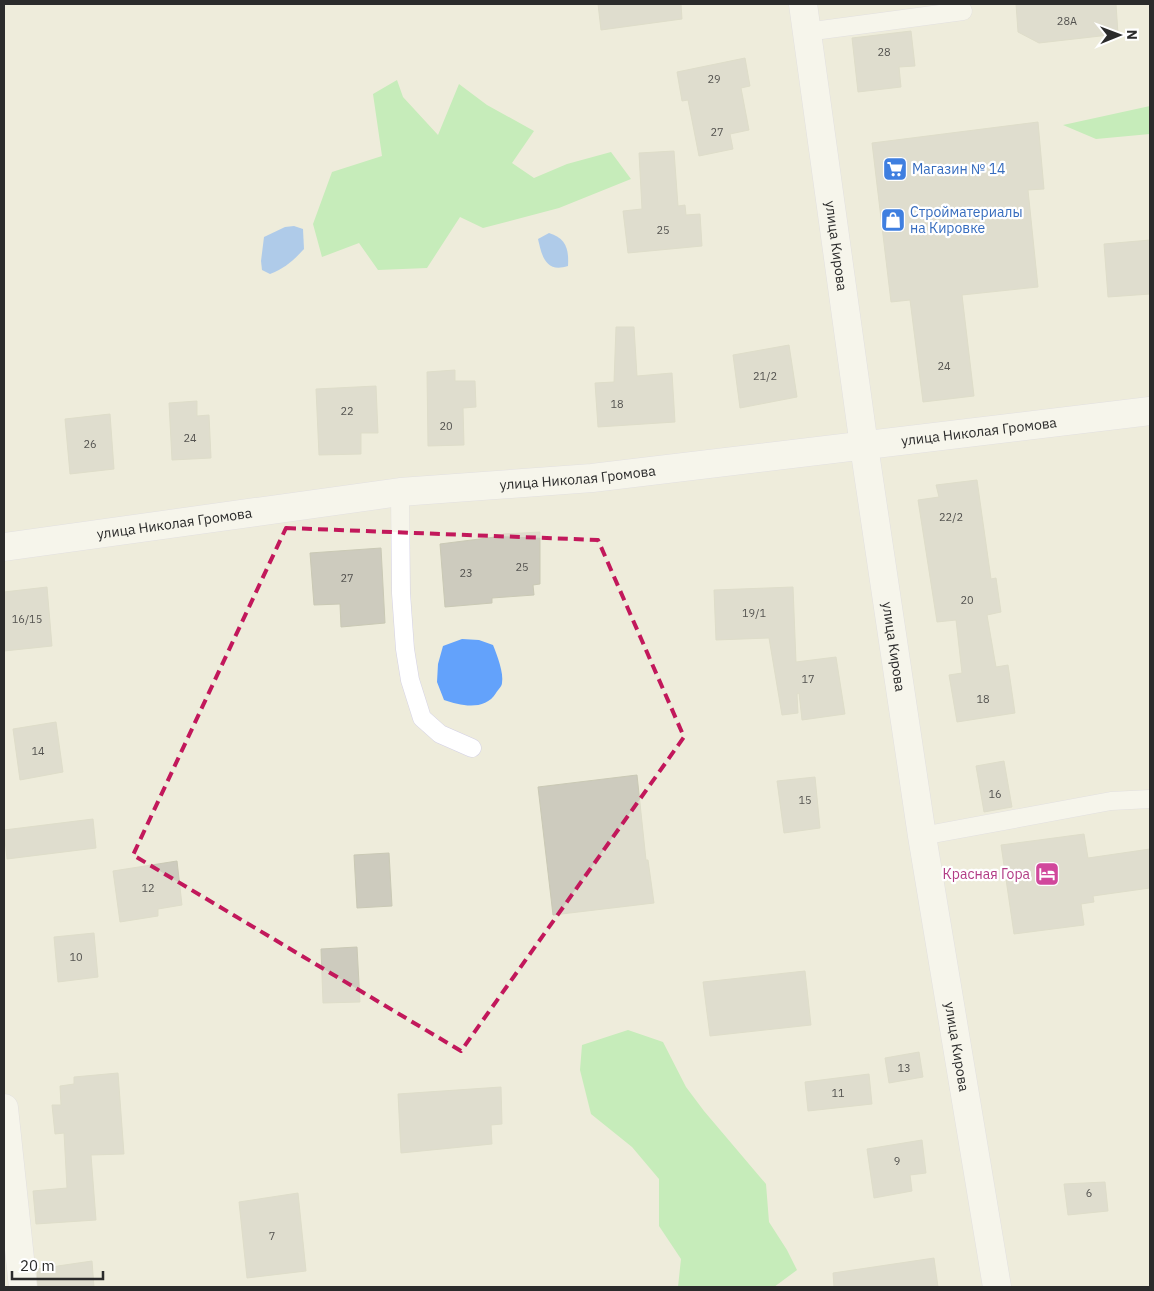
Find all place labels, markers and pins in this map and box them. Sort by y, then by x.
supermarket icon: Магазин № 14 [882,156,908,182]
place label: Магазин № 14 [912,160,1005,178]
place label: Стройматериалы на Кировке [910,203,1023,237]
shop icon: Стройматериалы на Кировке [880,207,906,233]
hotel icon: Красная Гора [1034,861,1060,887]
place label: Красная Гора [943,865,1031,883]

